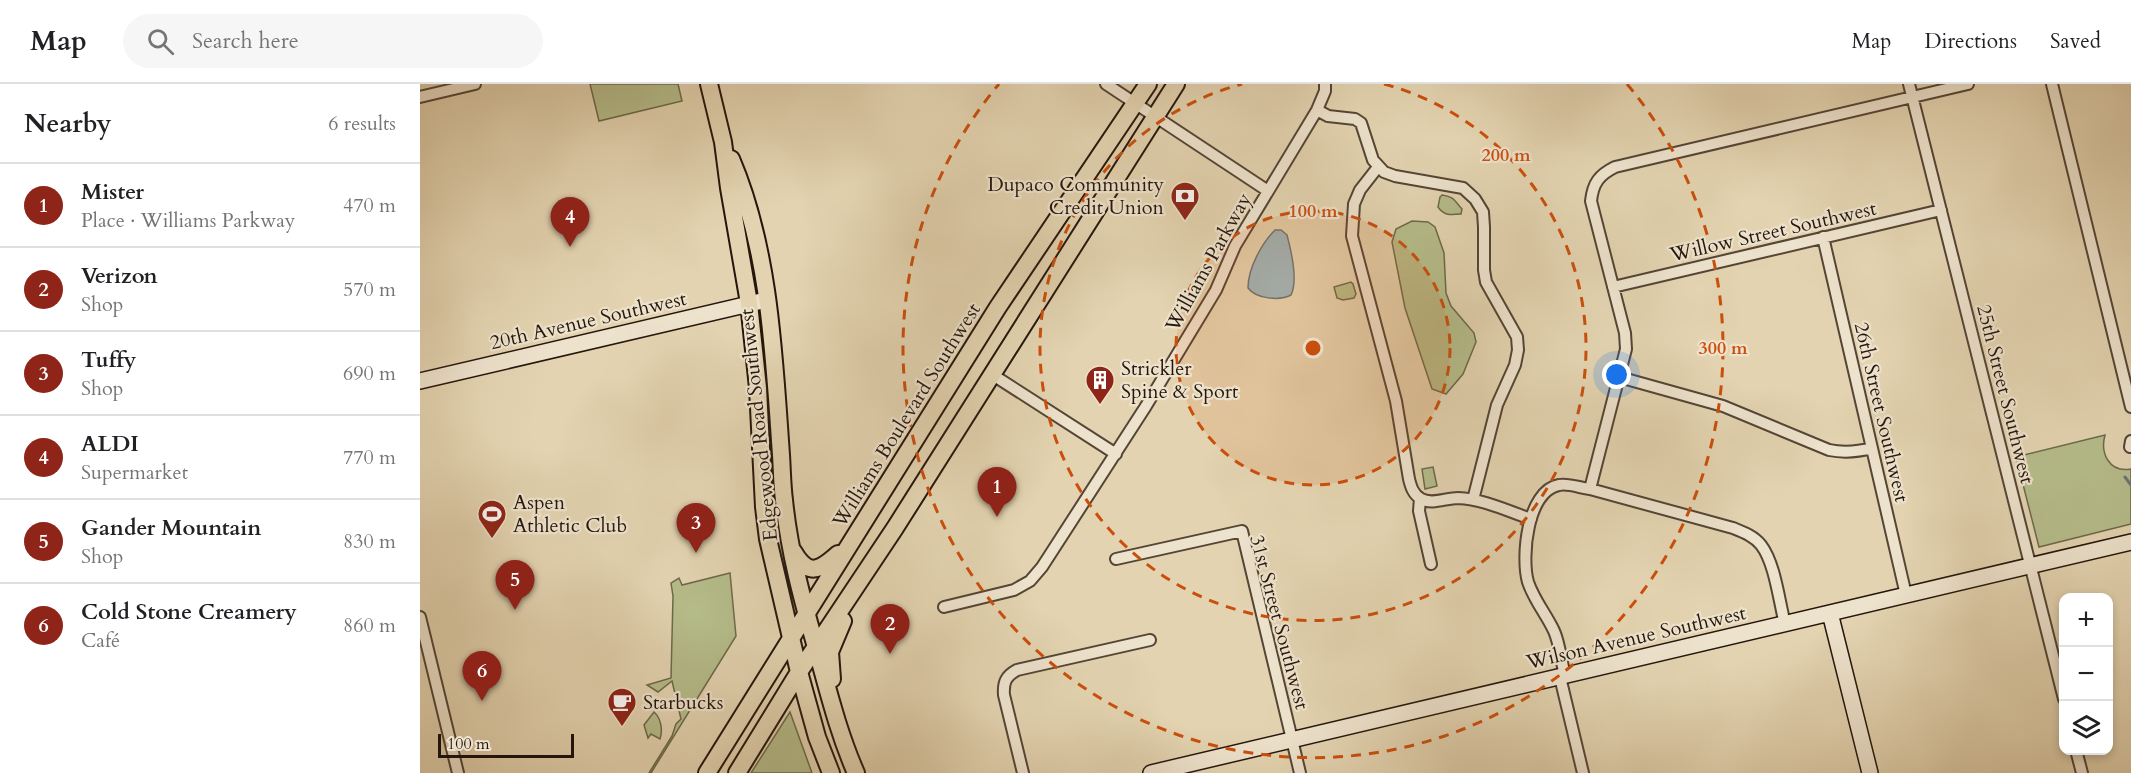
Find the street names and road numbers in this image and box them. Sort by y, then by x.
street label: Williams Parkway [1159,188,1258,337]
street label: Willow Street Southwest [1666,194,1880,269]
street label: 20th Avenue Southwest [487,285,690,356]
street label: Williams Boulevard Southwest [826,297,987,534]
street label: 25th Street Southwest [1970,302,2041,487]
street label: Edgewood Road Southwest [733,307,784,542]
street label: 26th Street Southwest [1848,319,1915,505]
street label: 31st Street Southwest [1243,532,1316,713]
street label: Wilson Avenue Southwest [1523,599,1749,676]

